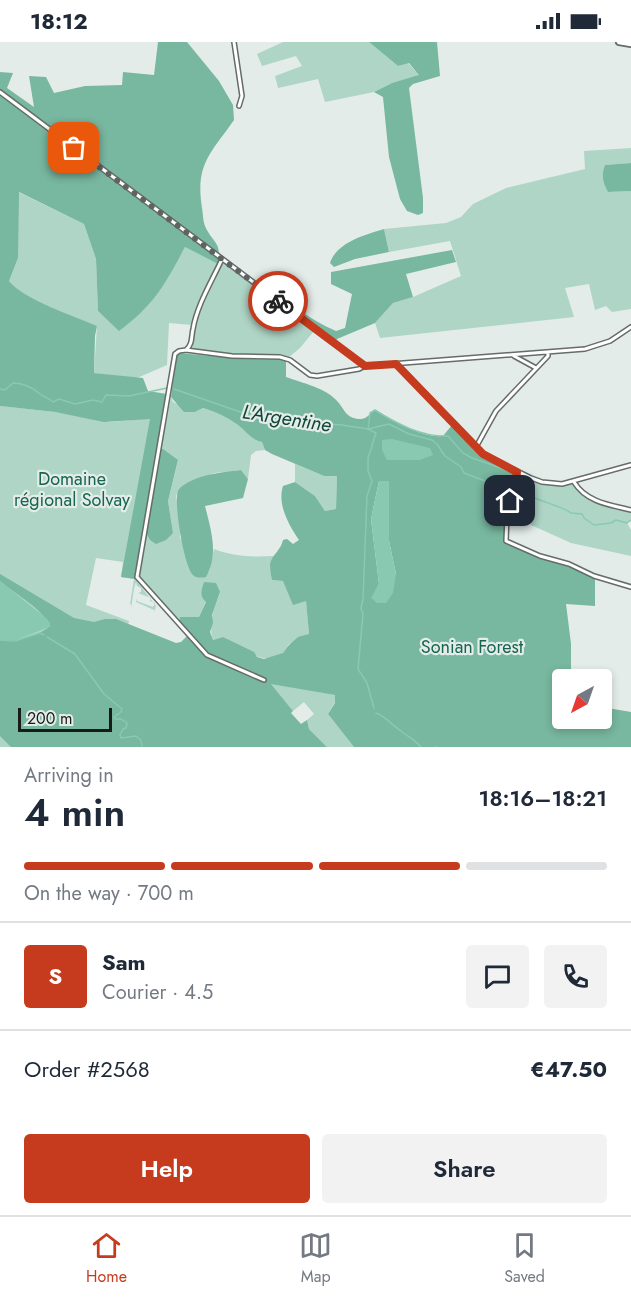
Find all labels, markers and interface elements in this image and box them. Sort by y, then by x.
text: 18:12 [30,5,88,37]
pin [48,122,99,173]
icon: bag [57,131,90,164]
courier [248,271,308,331]
icon: bike [262,285,295,318]
water label: L'Argentine [240,397,334,440]
park label: Domaine régional Solvay [14,466,130,513]
pin [484,475,535,526]
icon: home [493,484,526,517]
park label: Sonian Forest [421,634,524,660]
north arrow [552,669,612,729]
map controls [552,669,612,729]
scale bar [18,705,112,732]
text: 200 m [27,707,73,730]
text: Arriving in [24,761,114,790]
text: 18:16–18:21 [479,782,607,814]
text: 4 min [24,784,125,841]
text: On the way · 700 m [24,879,194,908]
button: chat [466,945,529,1008]
button: phone [544,945,607,1008]
text: Sam [102,946,146,978]
text: S [49,960,62,992]
text: Courier · 4.5 [102,978,213,1007]
text: Order #2568 [24,1053,150,1085]
text: €47.50 [530,1053,607,1085]
button: Help [24,1134,310,1203]
button: Share [322,1134,607,1203]
tab: Home [86,1229,127,1288]
tab: Map [299,1229,332,1288]
tab: Saved [504,1229,545,1288]

